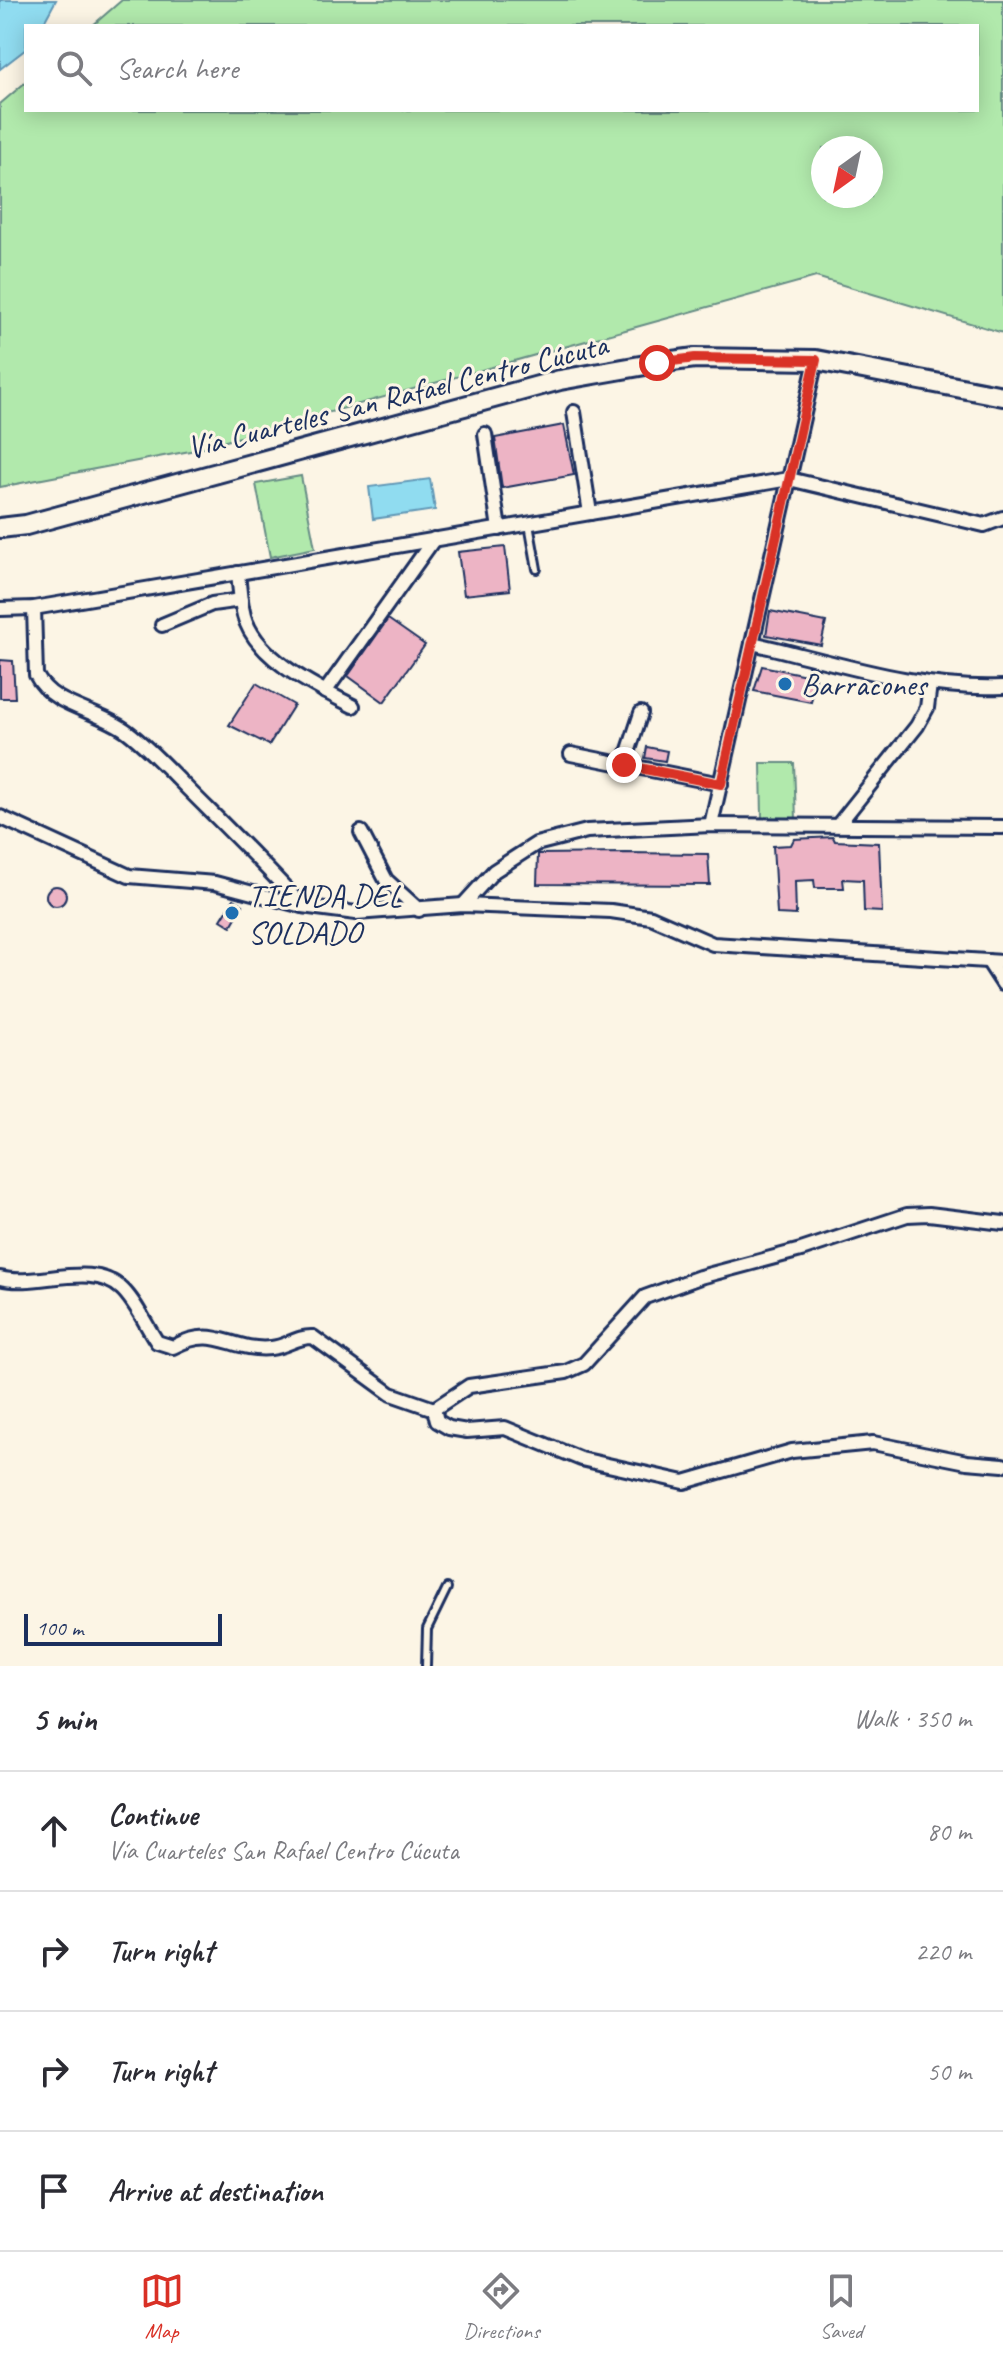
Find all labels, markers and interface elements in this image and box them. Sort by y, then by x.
search box [24,24,979,112]
icon: search [52,46,96,90]
text: Search here [116,49,238,87]
north arrow [811,136,883,208]
street label: Vía Cuarteles San Rafael Centro Cúcuta [183,323,613,468]
route start [639,345,675,381]
place label: Barracones [801,664,929,705]
marker: Barracones [776,675,794,693]
route end [606,747,642,783]
place label: TIENDA DEL SOLDADO [248,875,402,953]
marker: TIENDA DEL SOLDADO [223,904,241,922]
scale bar [24,1610,222,1646]
text: 100 m [36,1614,83,1642]
text: 5 min [32,1697,97,1740]
text: Walk · 350 m [854,1702,971,1735]
text: Continue [108,1796,198,1834]
icon: ahead [32,1809,76,1853]
text: 80 m [927,1815,971,1848]
text: Vía Cuarteles San Rafael Centro Cúcuta [108,1834,459,1867]
icon: right [32,1929,76,1973]
text: Turn right [108,1932,213,1970]
text: 220 m [915,1935,971,1968]
icon: right [32,2049,76,2093]
text: Turn right [108,2052,213,2090]
text: 50 m [927,2055,971,2088]
icon: arrive [32,2169,76,2213]
text: Arrive at destination [108,2172,323,2210]
tab: Map [140,2269,184,2345]
tab: Directions [463,2269,540,2345]
tab: Saved [819,2269,863,2345]

